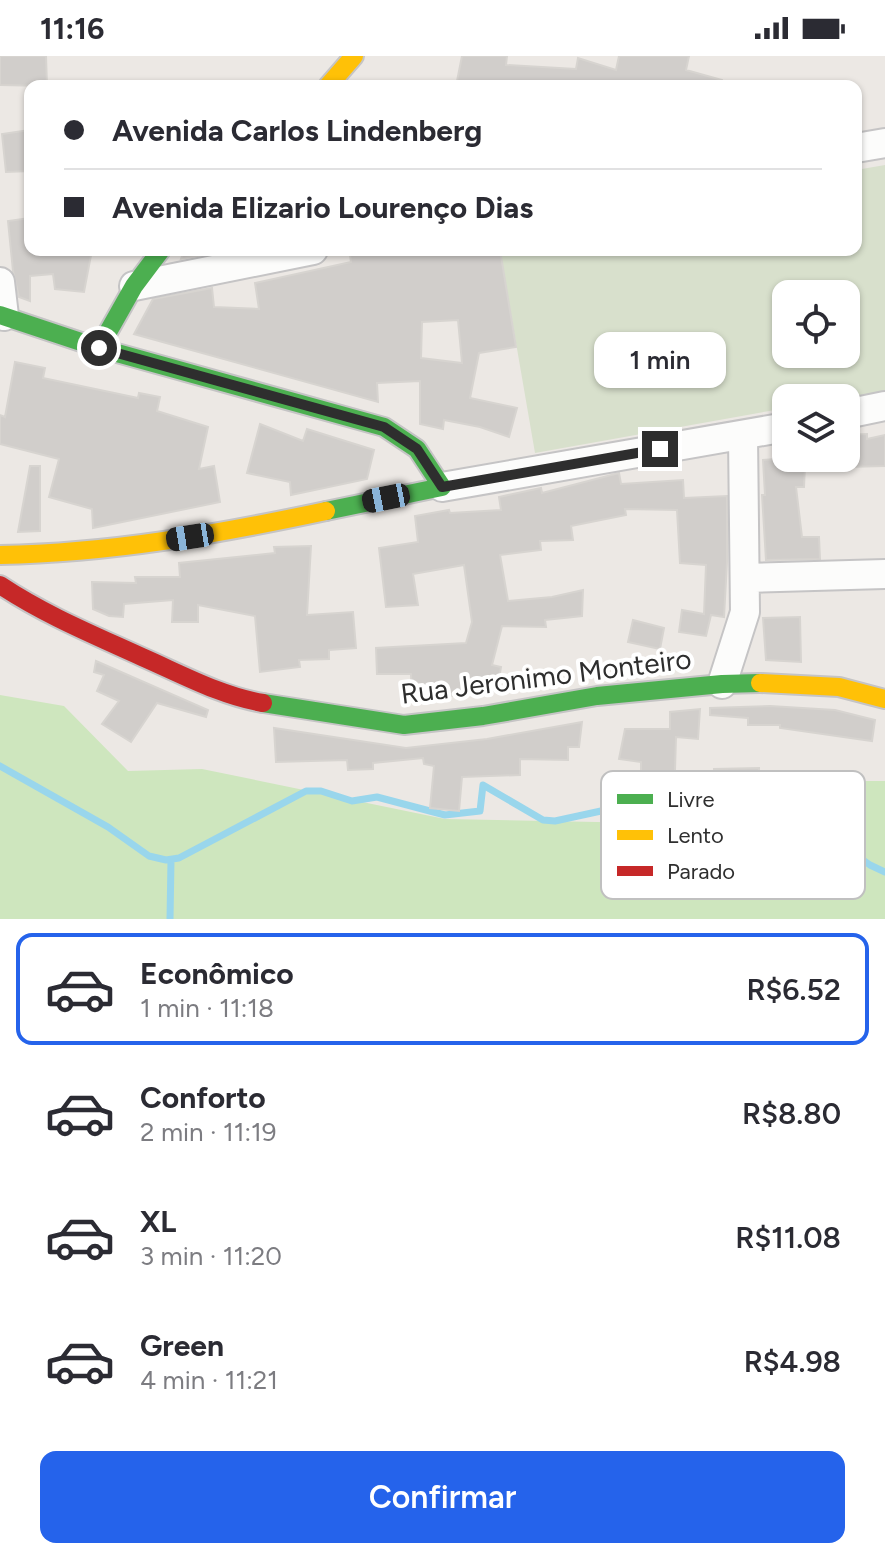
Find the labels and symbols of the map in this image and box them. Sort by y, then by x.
route start [81,330,117,366]
callout: 1 min [594,333,726,389]
route end [642,431,678,467]
car [360,482,412,514]
car [164,521,216,553]
street label: Rua Jeronimo Monteiro [399,641,693,711]
legend [601,771,865,899]
text: Livre [667,786,714,813]
text: Lento [667,822,724,849]
text: Parado [667,858,735,885]

